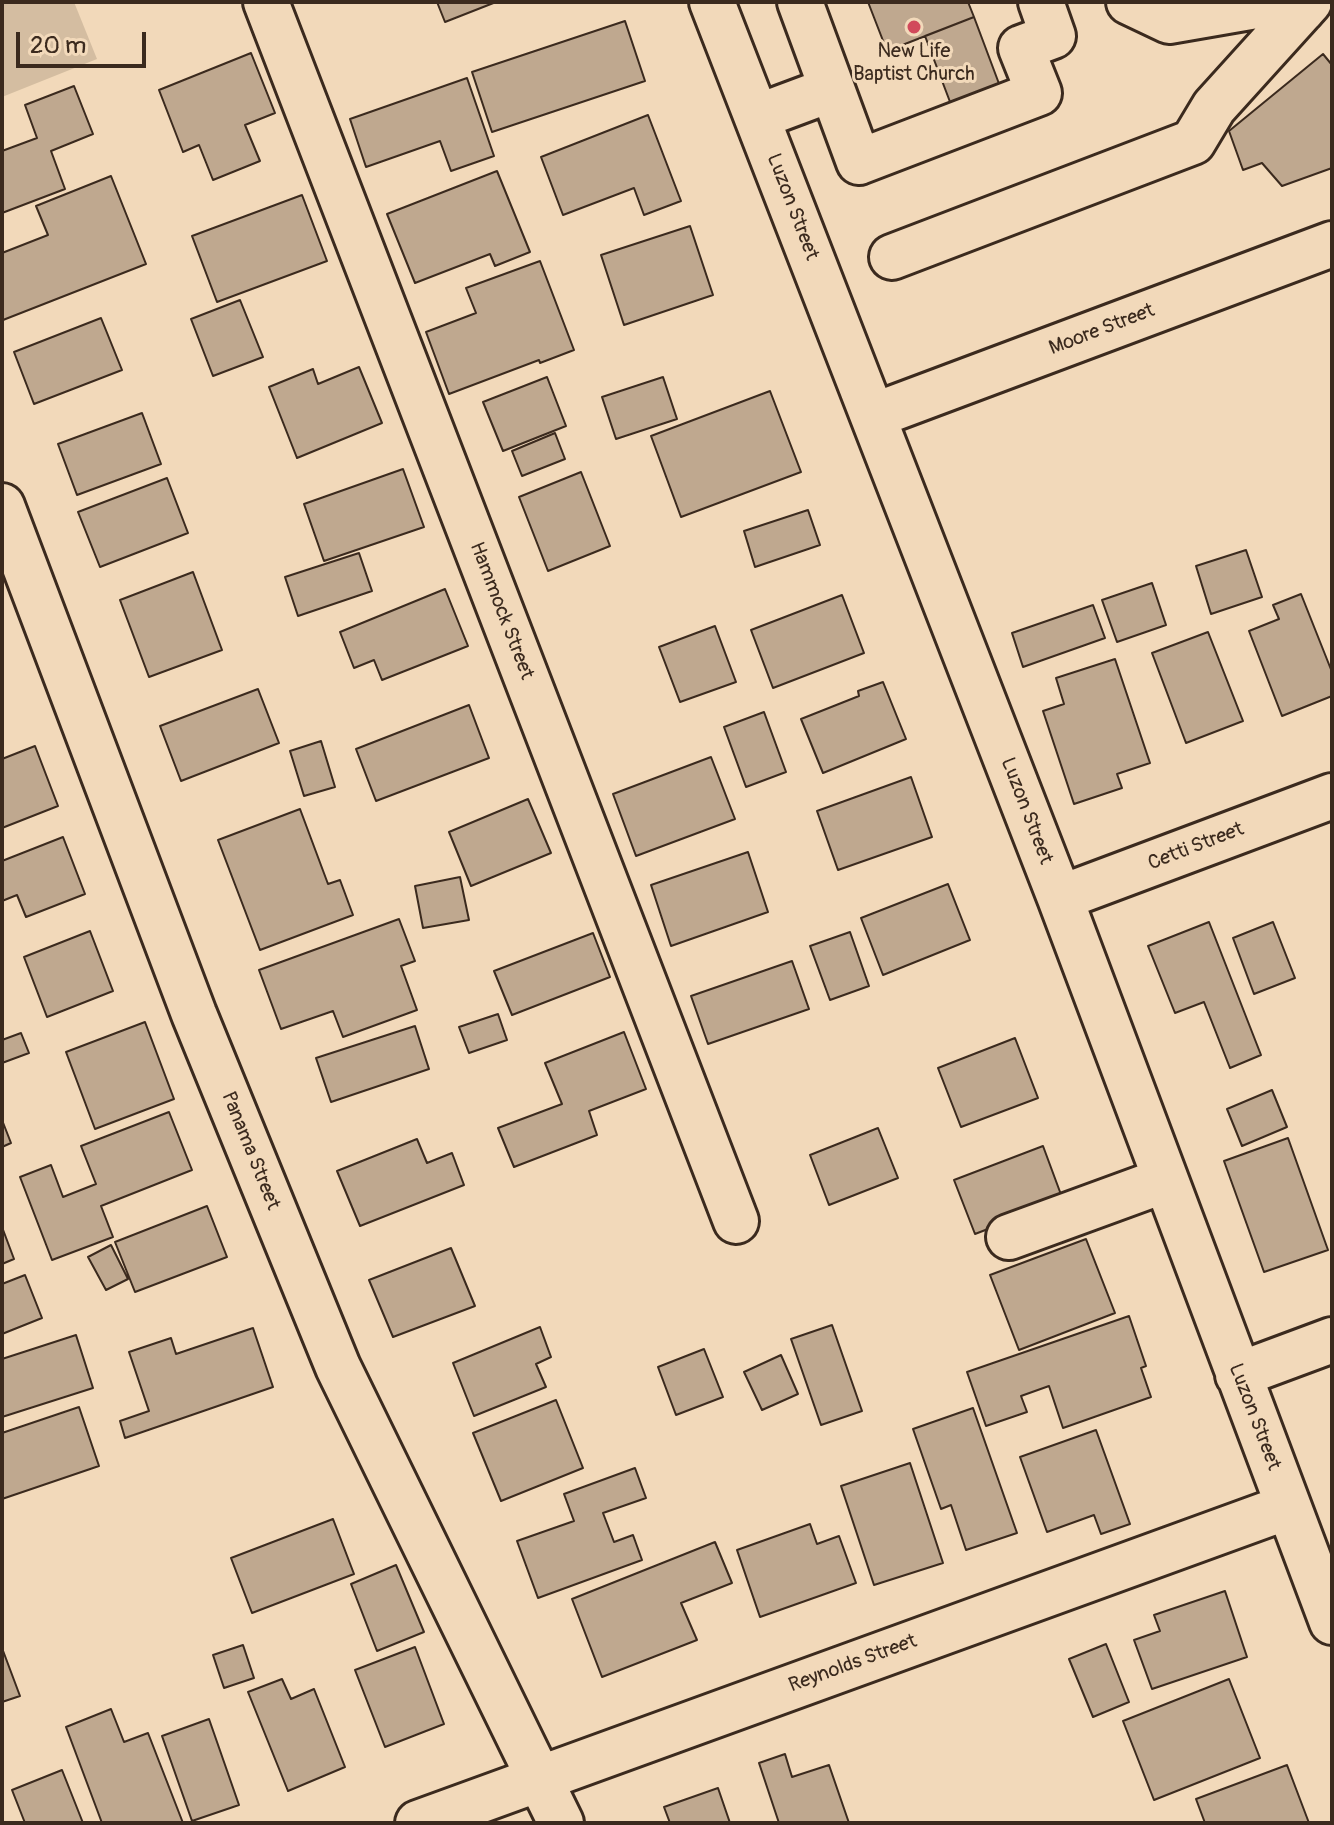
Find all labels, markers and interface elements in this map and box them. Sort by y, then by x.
scale bar [20,16,150,66]
marker: New Life Baptist Church [905,18,923,36]
text: 20 m [30,31,86,60]
place label: New Life Baptist Church [853,40,975,87]
street label: Luzon Street [761,150,823,264]
street label: Moore Street [1046,299,1158,361]
street label: Hammock Street [464,539,538,683]
street label: Luzon Street [995,754,1057,868]
street label: Cetti Street [1145,818,1247,876]
street label: Panama Street [215,1088,285,1214]
street label: Luzon Street [1223,1360,1285,1474]
street label: Reynolds Street [786,1630,920,1698]

